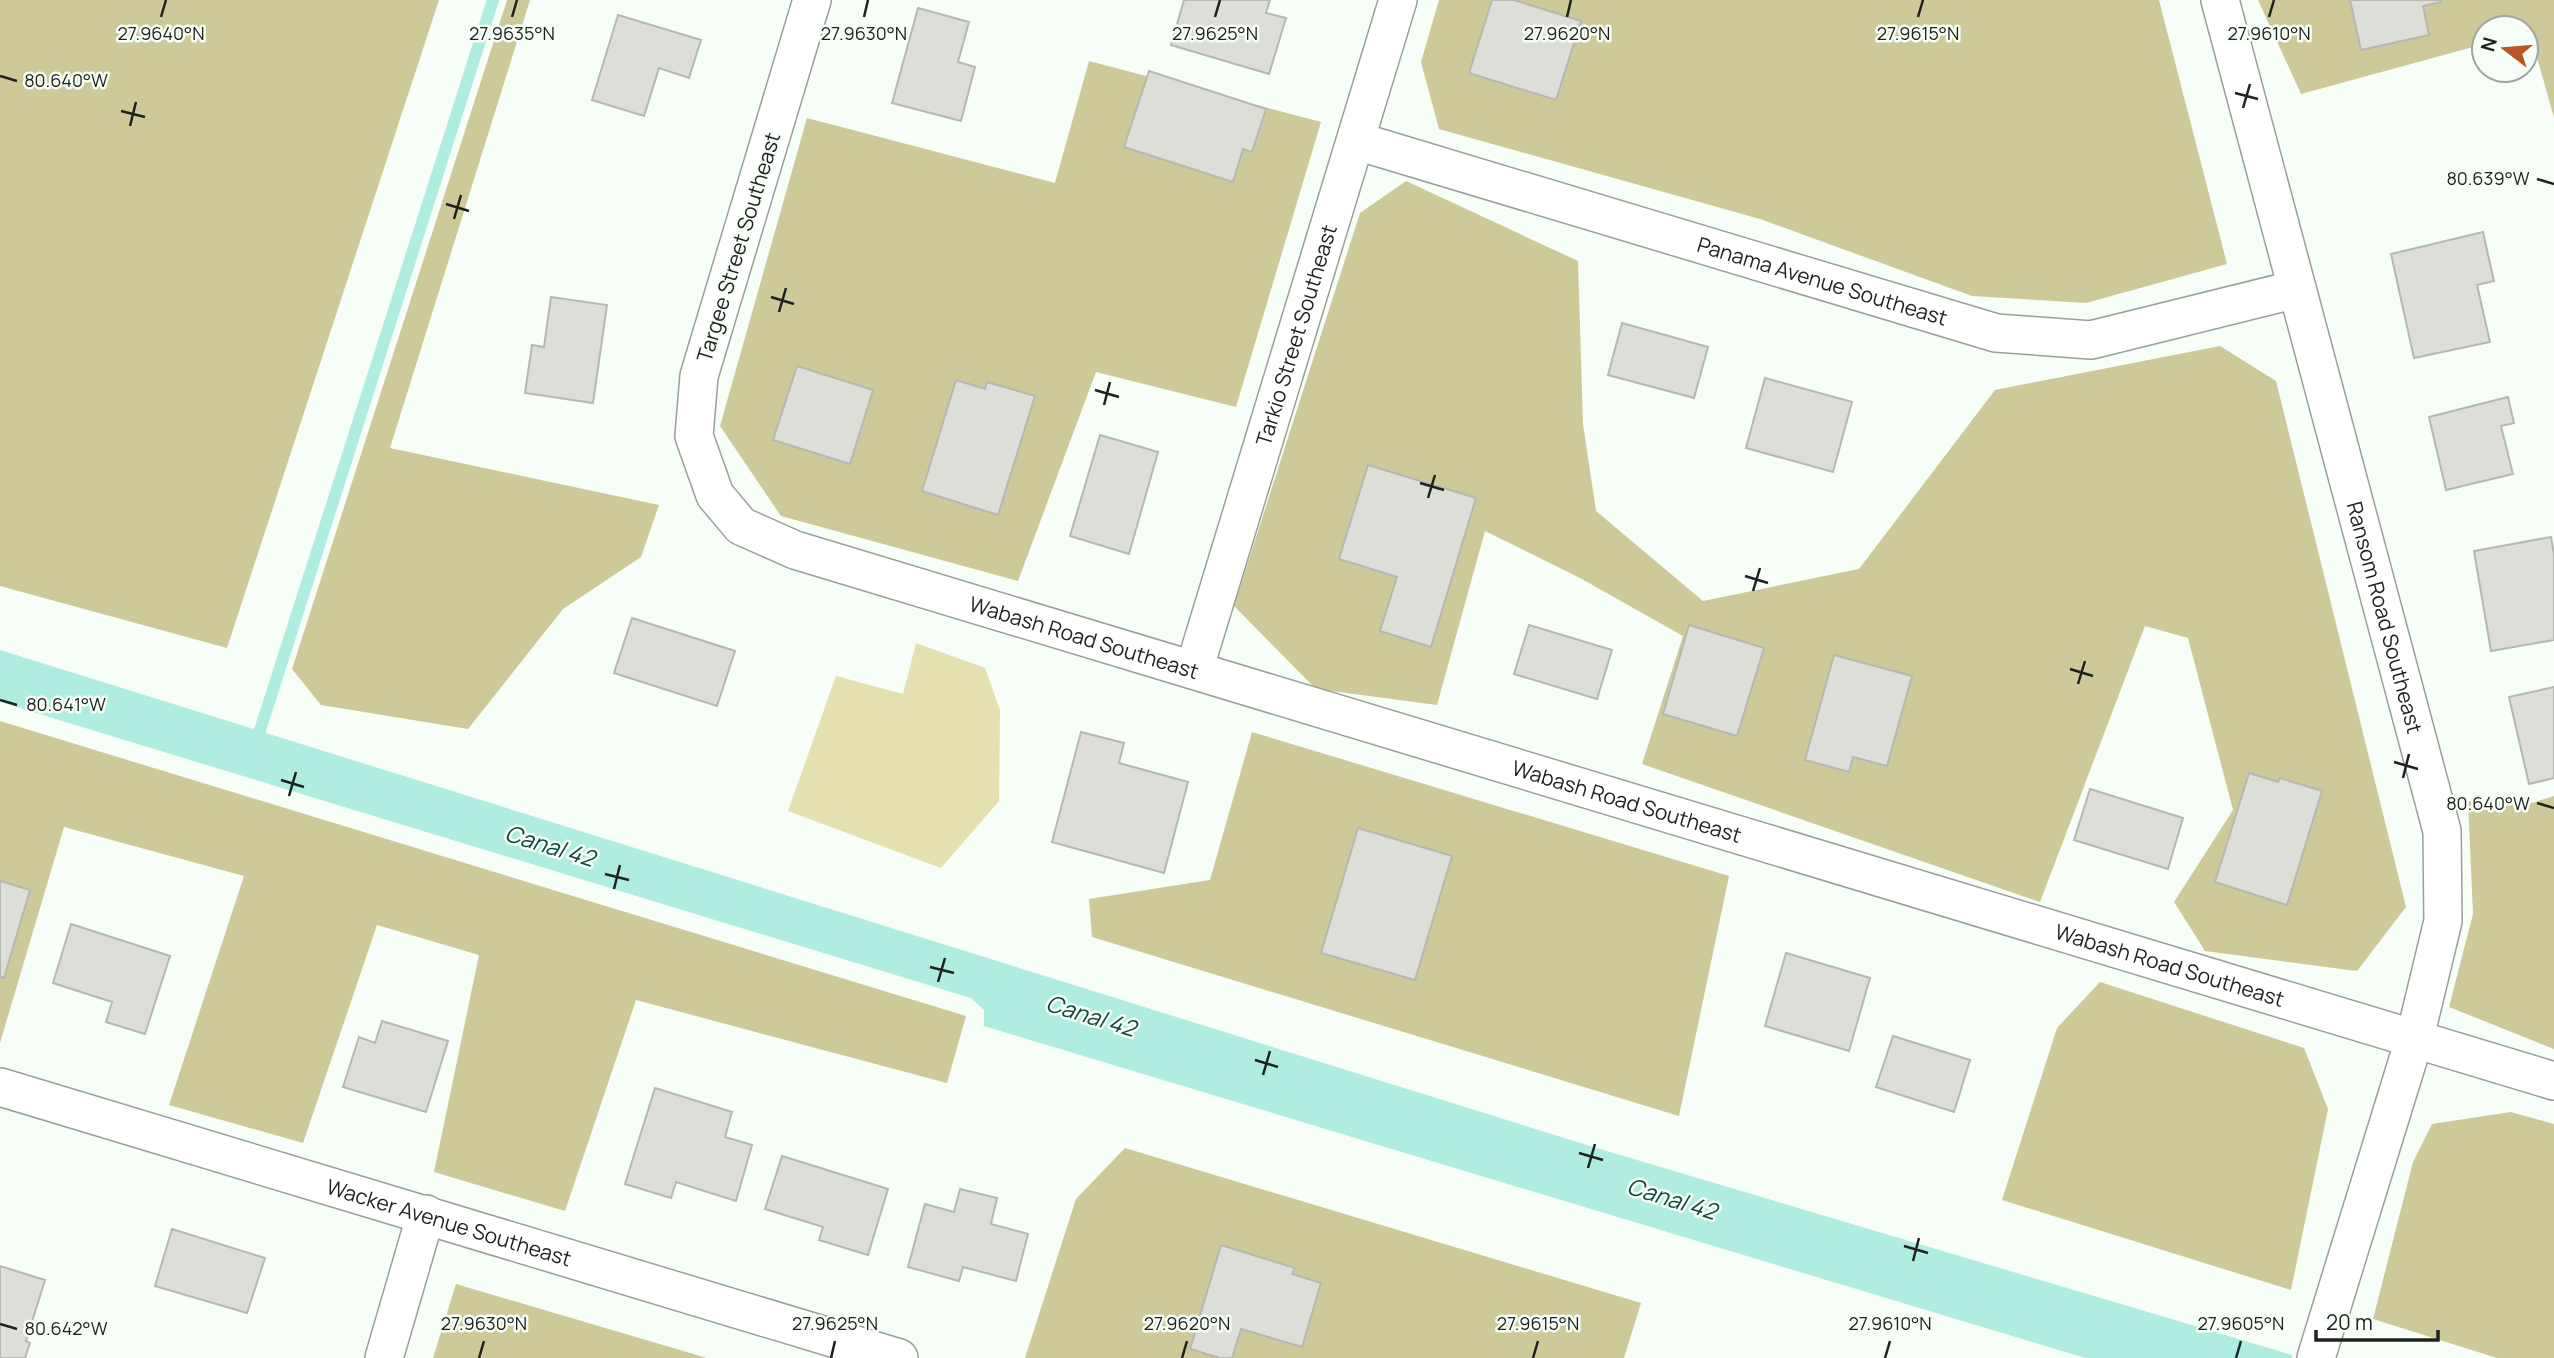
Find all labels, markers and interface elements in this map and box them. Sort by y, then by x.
north arrow [2470,14,2540,84]
text: 27.9640°N [117,21,205,45]
text: 27.9635°N [469,21,555,45]
text: 27.9630°N [821,21,907,45]
text: 27.9625°N [1172,21,1258,45]
text: 27.9620°N [1524,21,1610,45]
text: 27.9615°N [1877,21,1959,45]
text: 27.9610°N [2227,21,2311,45]
text: N [2474,34,2503,54]
text: 80.640°W [24,68,108,92]
street label: Targee Street Southeast [690,129,786,365]
text: 80.639°W [2446,166,2530,190]
street label: Tarkio Street Southeast [1249,221,1343,449]
street label: Panama Avenue Southeast [1694,230,1951,332]
street label: Ransom Road Southeast [2341,498,2429,736]
street label: Wabash Road Southeast [966,589,1202,685]
text: 80.641°W [26,692,106,716]
street label: Wabash Road Southeast [1509,753,1745,849]
text: 80.640°W [2446,791,2530,815]
water label: Canal 42 [501,816,602,875]
street label: Wabash Road Southeast [2052,917,2288,1013]
water label: Canal 42 [1042,986,1143,1045]
water label: Canal 42 [1623,1169,1724,1228]
street label: Wacker Avenue Southeast [323,1172,575,1272]
scale bar [2316,1298,2438,1342]
text: 20 m [2326,1308,2373,1336]
text: 27.9630°N [441,1311,527,1335]
text: 27.9625°N [792,1311,878,1335]
text: 27.9620°N [1144,1311,1230,1335]
text: 27.9615°N [1497,1311,1579,1335]
text: 27.9610°N [1848,1311,1932,1335]
text: 27.9605°N [2198,1311,2284,1335]
text: 80.642°W [25,1316,108,1340]

